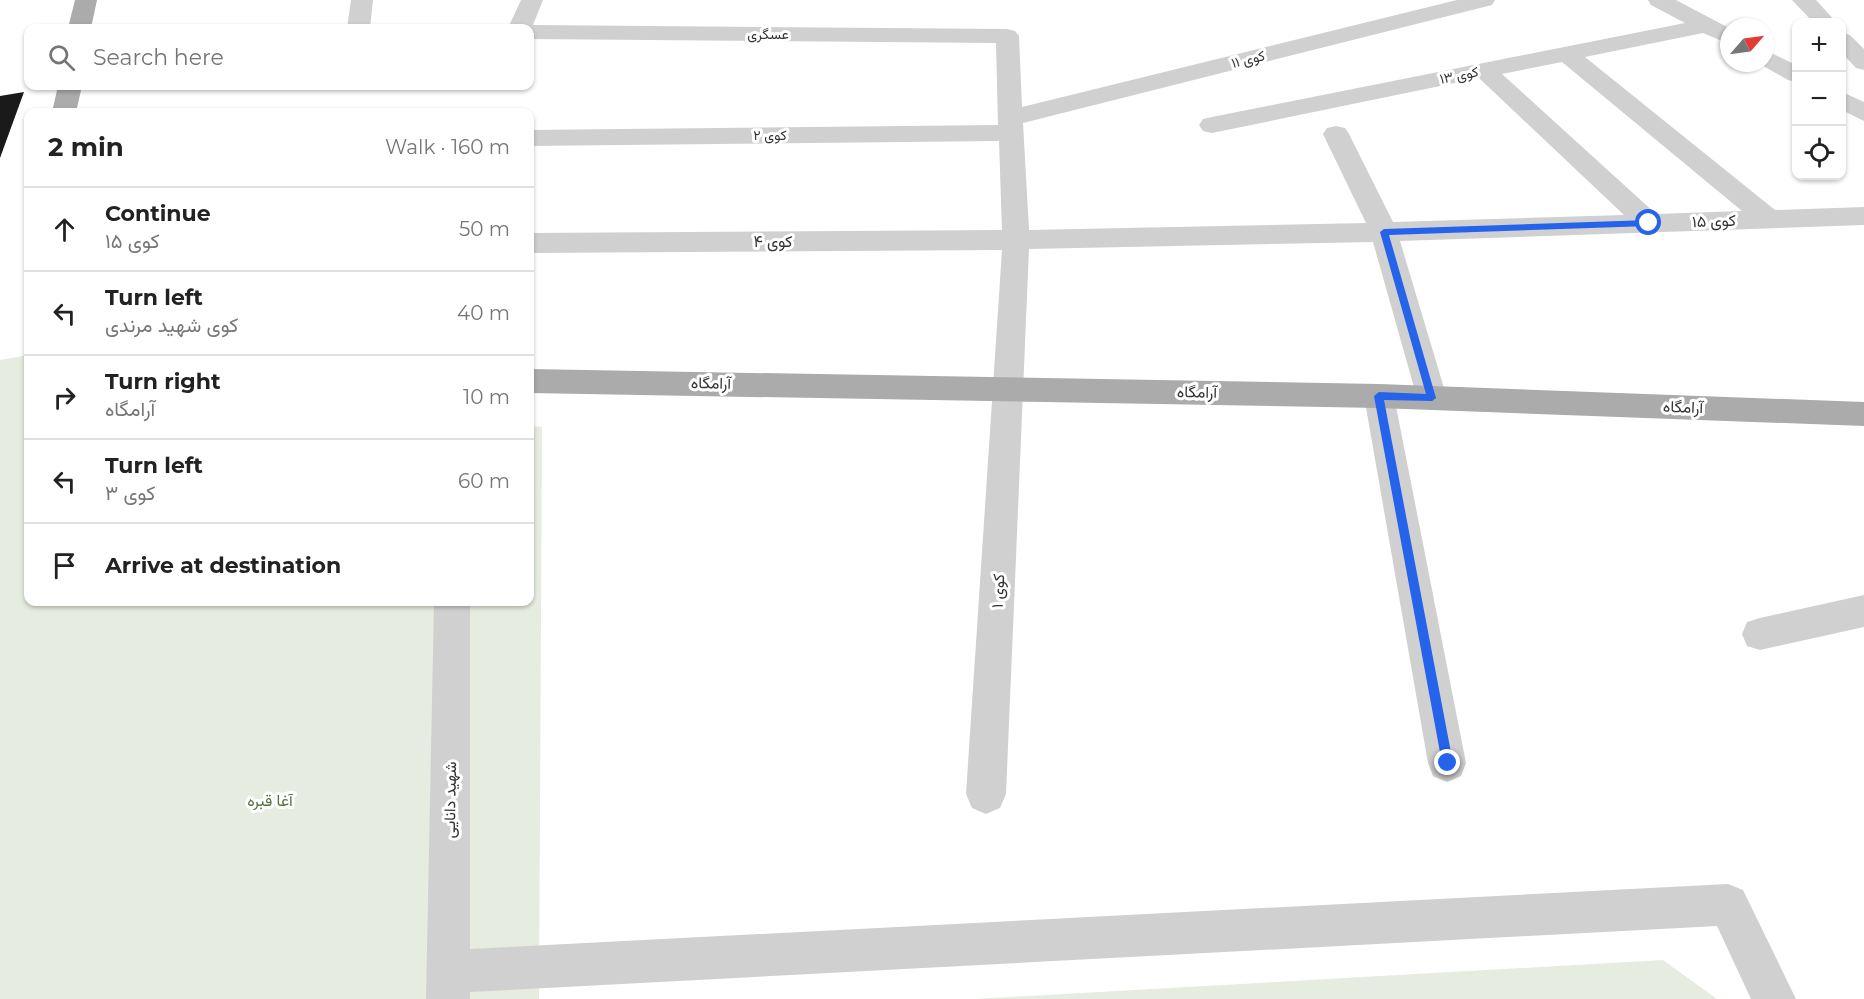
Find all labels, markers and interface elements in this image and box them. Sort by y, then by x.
north arrow [1720,18,1774,72]
map controls [1792,18,1846,180]
button: + [1792,18,1846,72]
search box [24,24,534,90]
street label: عسگری [747,25,789,43]
icon: search [45,41,78,74]
text: Search here [93,44,224,71]
street label: کوی ۱۱ [1229,46,1267,72]
street label: کوی ۱۳ [1438,62,1480,88]
button: − [1792,72,1846,126]
street label: کوی ۲ [753,126,787,144]
button: locate [1792,126,1846,180]
text: 2 min [48,131,124,163]
text: Walk · 160 m [385,135,510,159]
text: Continue [105,200,211,227]
route start [1635,209,1661,235]
street label: کوی ۱۵ [1692,211,1736,232]
icon: ahead [48,213,81,246]
text: 50 m [459,217,510,241]
text: کوی ۱۵ [105,229,160,253]
street label: کوی ۴ [754,232,792,252]
text: Turn left [105,284,203,311]
icon: left [48,297,81,330]
text: 40 m [457,301,510,325]
text: کوی شهید مرندی [105,313,238,337]
text: Turn right [105,368,220,395]
street label: آرامگاه [691,373,733,394]
icon: right [48,381,81,414]
street label: آرامگاه [1177,382,1219,403]
text: 10 m [463,385,510,409]
text: آرامگاه [105,397,155,421]
street label: آرامگاه [1663,397,1705,418]
text: Turn left [105,452,203,479]
icon: left [48,465,81,498]
text: 60 m [458,469,510,493]
text: کوی ۳ [105,481,155,505]
icon: arrive [48,549,81,582]
text: Arrive at destination [105,552,341,579]
street label: کوی ۱ [988,573,1009,609]
route end [1434,749,1460,775]
street label: شهید دانایی [440,761,461,839]
park label: آغا قبره [247,791,294,811]

